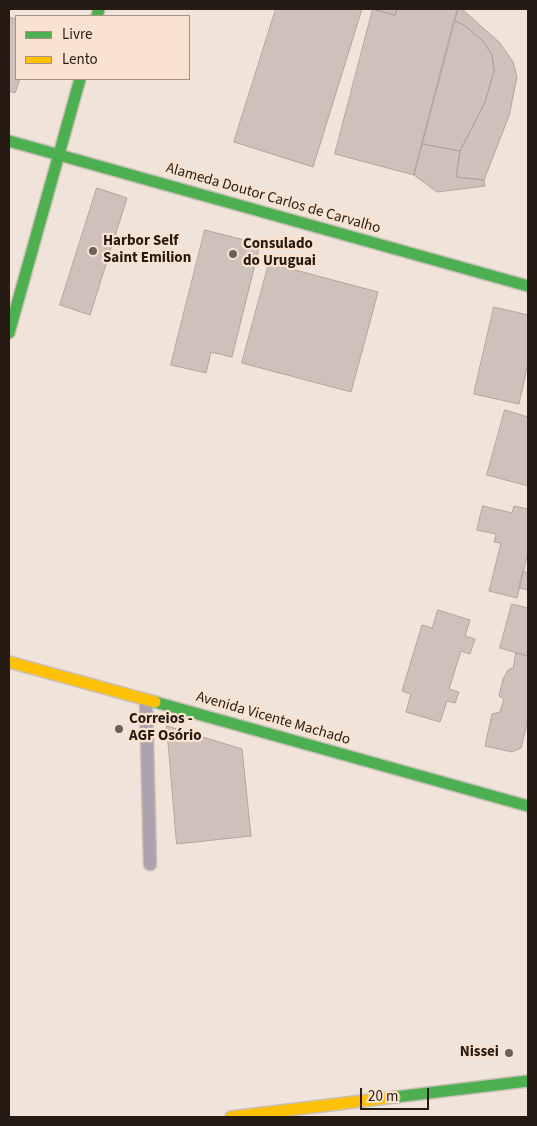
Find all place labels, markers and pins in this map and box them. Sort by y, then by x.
place label: Harbor Self Saint Emilion [103,233,191,268]
place label: Consulado do Uruguai [243,236,316,271]
marker: Harbor Self Saint Emilion [87,245,99,257]
marker: Consulado do Uruguai [227,248,239,260]
place label: Correios - AGF Osório [129,711,202,746]
marker: Correios - AGF Osório [113,723,125,735]
place label: Nissei [460,1044,499,1062]
marker: Nissei [503,1047,515,1059]

